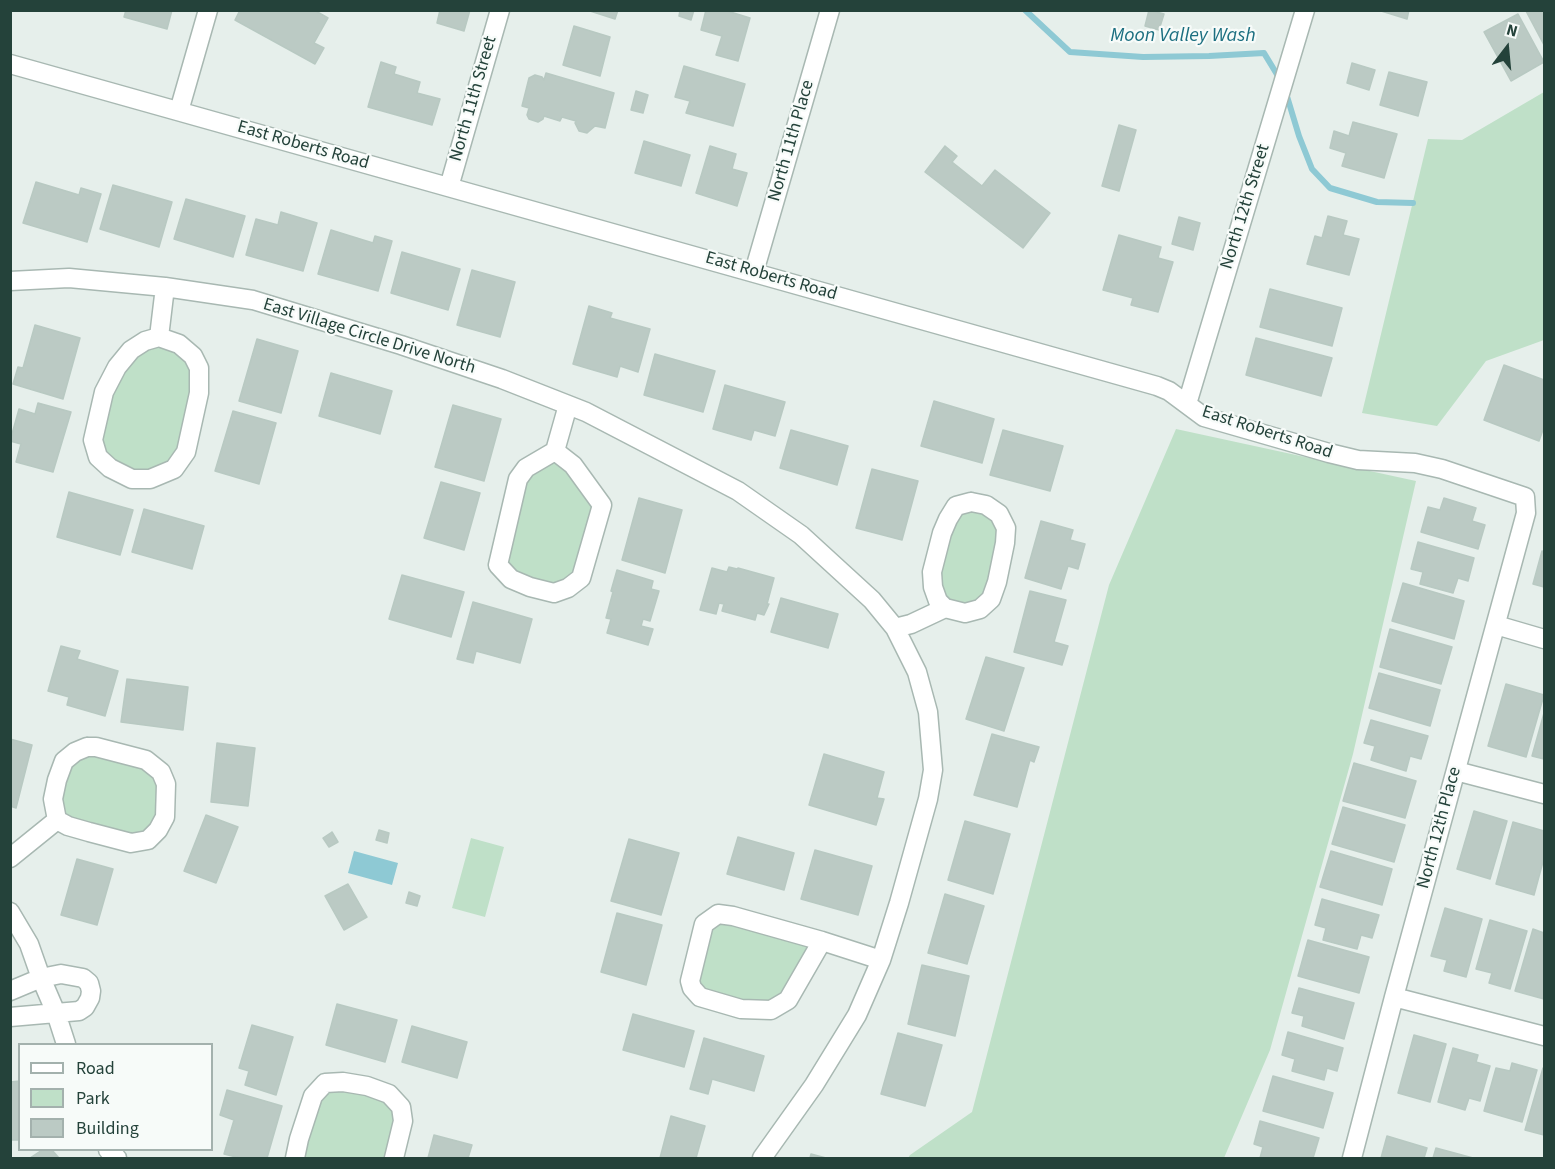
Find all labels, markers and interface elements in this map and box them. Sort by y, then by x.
north arrow [1477,18,1537,78]
text: N [1504,19,1520,43]
water label: Moon Valley Wash [1110,25,1256,49]
street label: North 11th Street [446,34,502,164]
street label: North 11th Place [764,78,820,204]
street label: East Roberts Road [235,117,371,175]
street label: North 12th Street [1217,142,1275,272]
street label: East Roberts Road [703,248,839,306]
street label: East Village Circle Drive North [260,294,478,380]
street label: East Roberts Road [1199,402,1335,464]
street label: North 12th Place [1413,765,1467,891]
legend [18,1043,213,1151]
text: Road [76,1056,115,1081]
text: Park [76,1086,110,1111]
text: Building [76,1116,139,1141]

